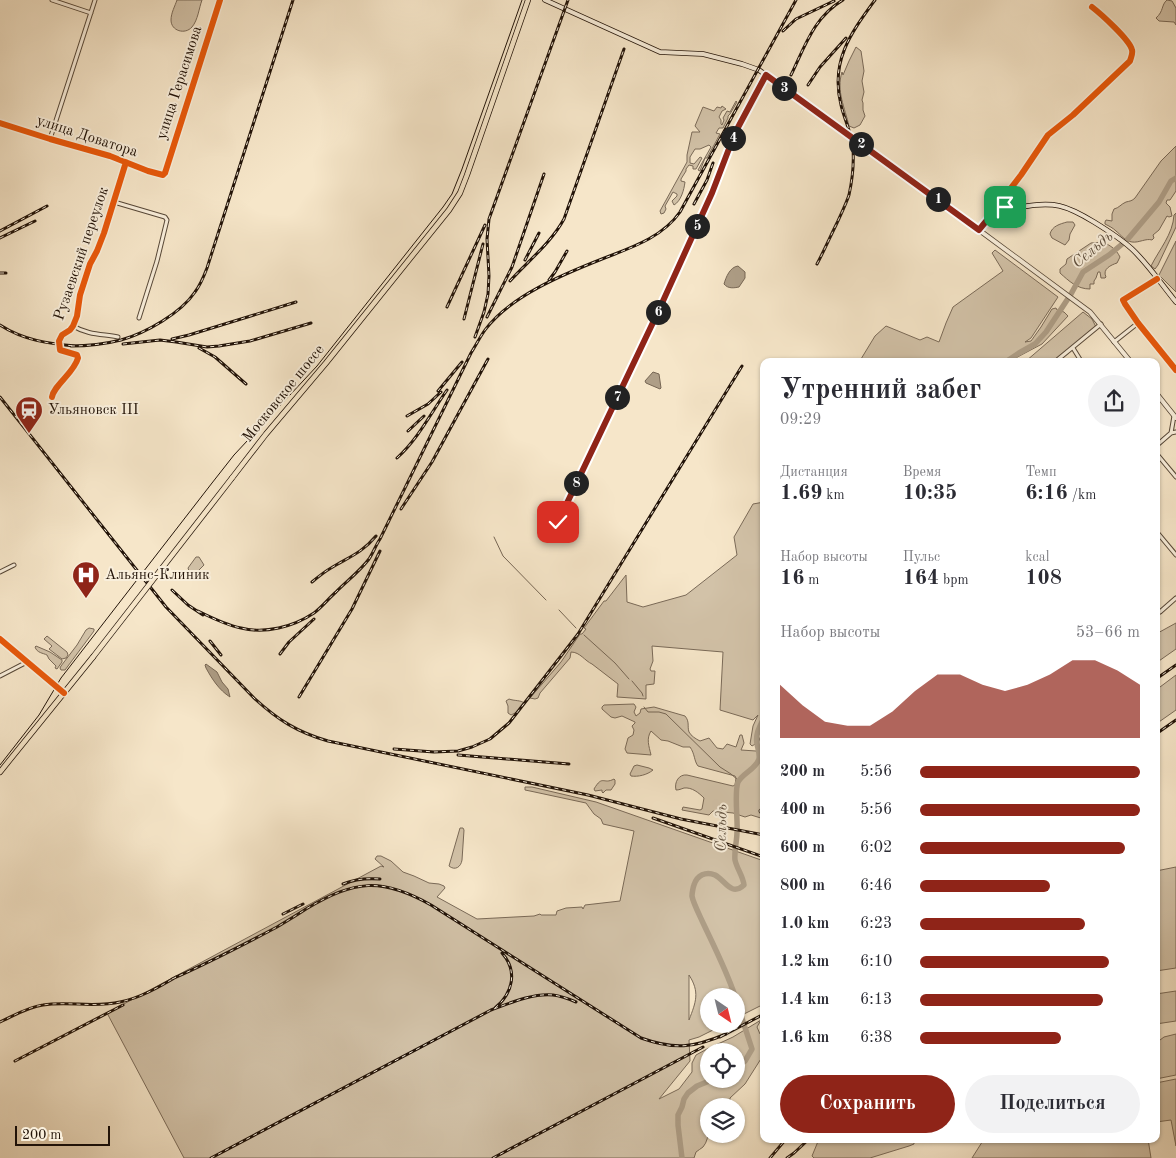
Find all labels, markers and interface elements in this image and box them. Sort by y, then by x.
street label: улица Герасимова [155,24,206,142]
pin: 3 [772,76,796,100]
text: 3 [780,81,789,95]
street label: улица Доватора [35,114,140,161]
pin: 4 [720,126,746,150]
text: 4 [729,131,738,145]
pin: 2 [848,132,874,156]
text: 2 [857,137,866,151]
street label: Рузаевский переулок [52,185,112,323]
pin: 1 [926,186,950,212]
pin [984,186,1026,228]
text: 1 [934,192,943,206]
icon: arrive [991,193,1019,221]
pin: 5 [684,214,710,238]
text: 5 [693,219,702,233]
water label: Сельдь [1069,228,1117,272]
pin: 6 [646,300,670,324]
text: 6 [654,305,663,319]
street label: Московское шоссе [240,343,328,445]
button: share [1088,375,1140,427]
text: Утренний забег [780,377,981,405]
pin: 7 [604,384,630,410]
text: 7 [613,390,622,404]
station icon: Ульяновск III [14,395,44,434]
place label: Ульяновск III [48,403,139,418]
text: 09:29 [780,412,822,428]
text: Дистанция [780,465,848,479]
text: Время [903,465,941,479]
text: Темп [1025,465,1057,479]
pin: 8 [564,470,588,496]
text: 8 [572,476,581,490]
text: 1.69 [780,483,822,504]
text: 10:35 [903,483,957,504]
text: 6:16 [1025,483,1068,504]
text: km [822,488,845,502]
text: /km [1068,488,1096,502]
pin [537,501,579,543]
icon: check [544,508,572,536]
text: Набор высоты [780,550,868,564]
text: Пульс [903,550,940,564]
text: kcal [1025,550,1049,564]
hospital icon: Альянс-Клиник [71,560,101,599]
place label: Альянс-Клиник [105,568,210,583]
text: 16 [780,568,804,589]
text: 164 [903,568,939,589]
text: 108 [1025,568,1062,589]
text: m [804,573,819,587]
text: bpm [939,573,969,587]
text: Набор высоты [780,625,880,641]
text: 53–66 m [1076,625,1140,641]
text: 200 m [780,764,825,780]
text: 5:56 [860,764,892,780]
text: 400 m [780,802,825,818]
text: 5:56 [860,802,892,818]
water label: Сельдь [714,804,730,852]
text: 600 m [780,840,825,856]
text: 6:02 [860,840,892,856]
text: 800 m [780,878,825,894]
text: 6:46 [860,878,892,894]
text: 1.0 km [780,916,829,932]
text: 6:23 [860,916,892,932]
text: 1.2 km [780,954,829,970]
text: 6:10 [860,954,892,970]
north arrow [700,988,745,1032]
map controls [700,988,745,1143]
text: 1.4 km [780,992,829,1008]
text: 6:13 [860,992,892,1008]
text: 1.6 km [780,1030,829,1046]
text: 6:38 [860,1030,892,1046]
button: locate [700,1043,745,1088]
button: Сохранить [780,1075,955,1133]
button: Поделиться [965,1075,1140,1133]
button: layers [700,1098,745,1143]
scale bar [15,1123,110,1146]
text: 200 m [22,1128,61,1142]

